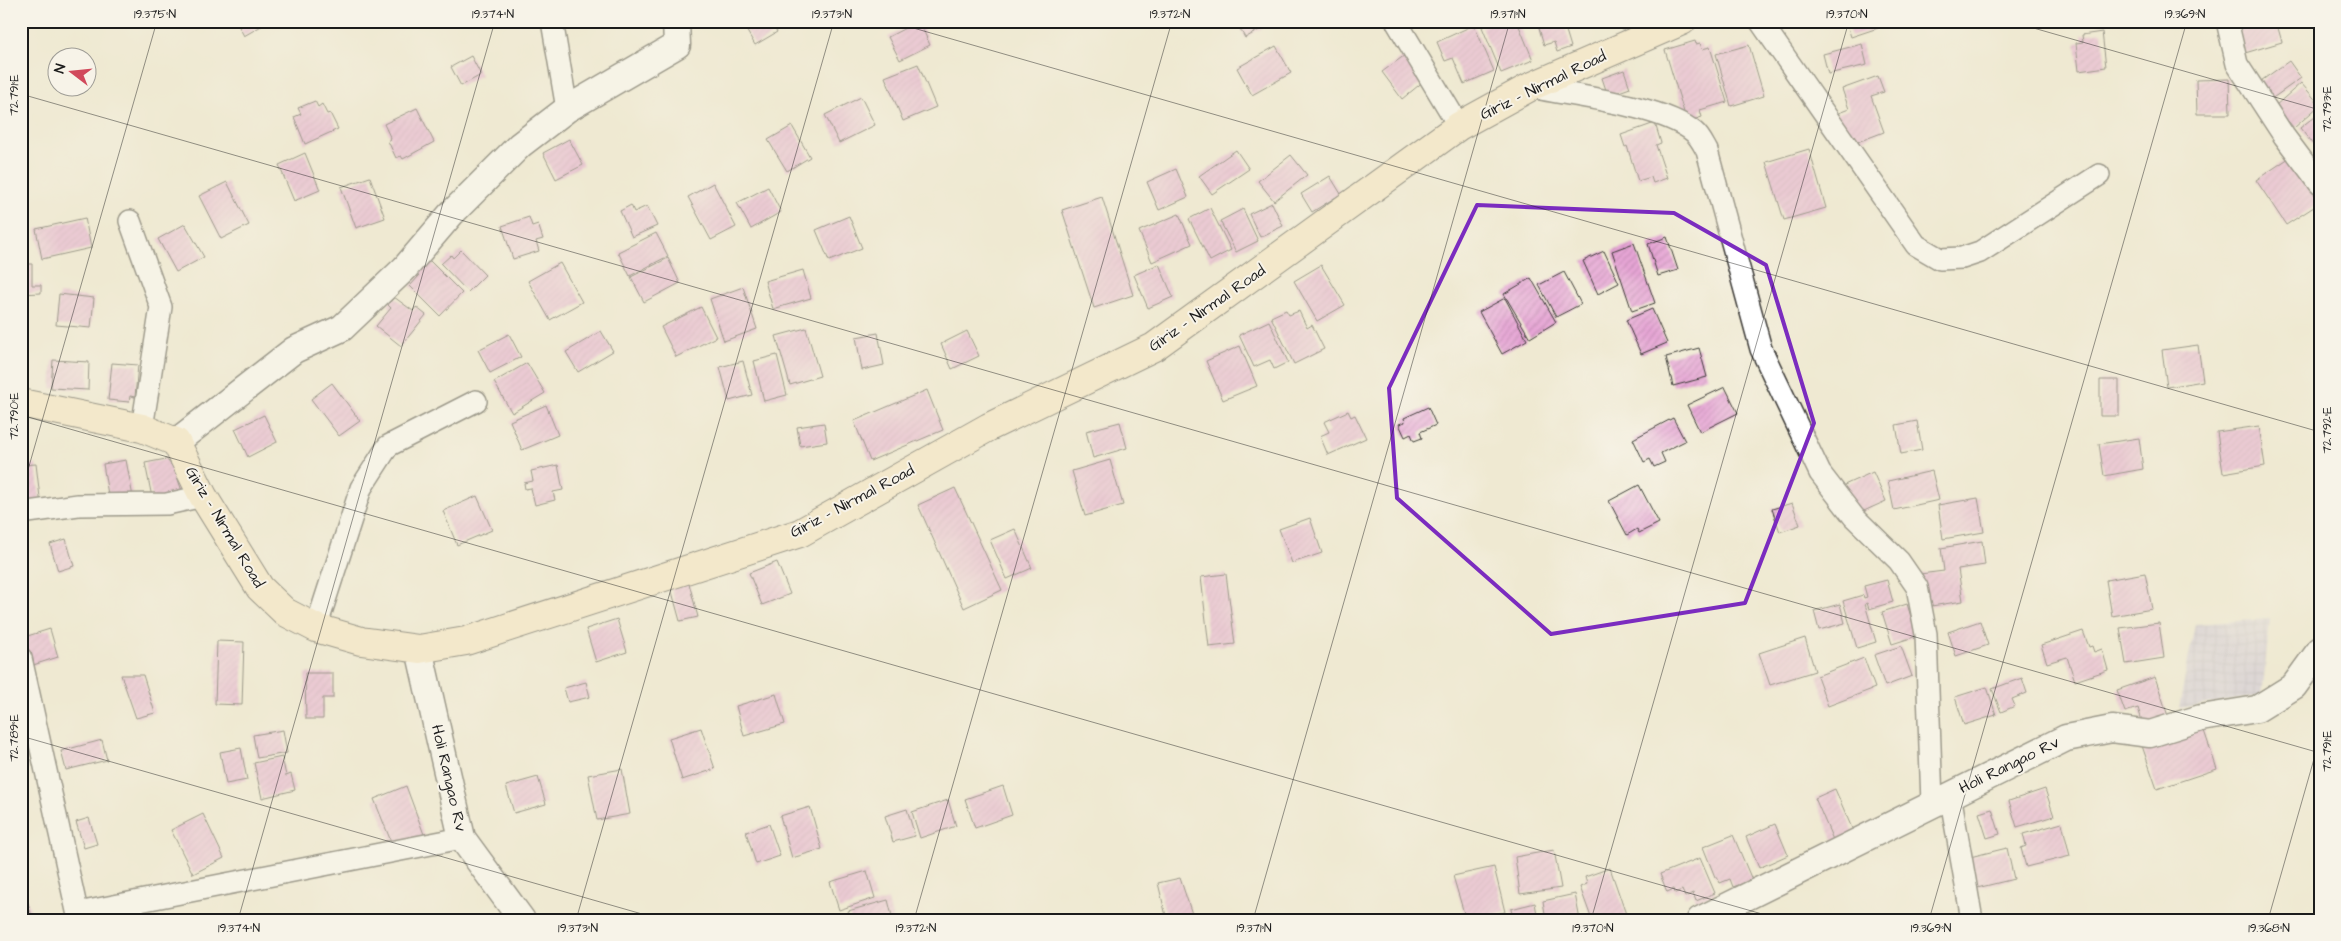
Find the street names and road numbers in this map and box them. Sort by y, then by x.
street label: Giriz - Nirmal Road [1476,45,1610,125]
street label: Giriz - Nirmal Road [1144,259,1270,357]
street label: Giriz - Nirmal Road [786,459,918,543]
street label: Giriz - Nirmal Road [180,462,270,592]
street label: Holi Rangao Rv [425,722,472,835]
street label: Holi Rangao Rv [1955,731,2064,800]

